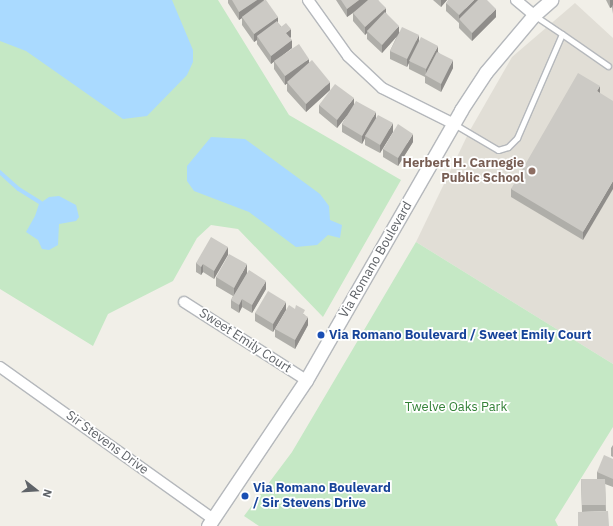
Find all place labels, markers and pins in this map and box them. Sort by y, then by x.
place label: Herbert H. Carnegie Public School [403,156,524,187]
marker: Herbert H. Carnegie Public School [527,166,537,176]
place label: Via Romano Boulevard / Sweet Emily Court [329,327,592,343]
marker: Via Romano Boulevard / Sweet Emily Court [316,330,326,340]
place label: Via Romano Boulevard / Sir Stevens Drive [253,481,391,512]
marker: Via Romano Boulevard / Sir Stevens Drive [240,491,250,501]

